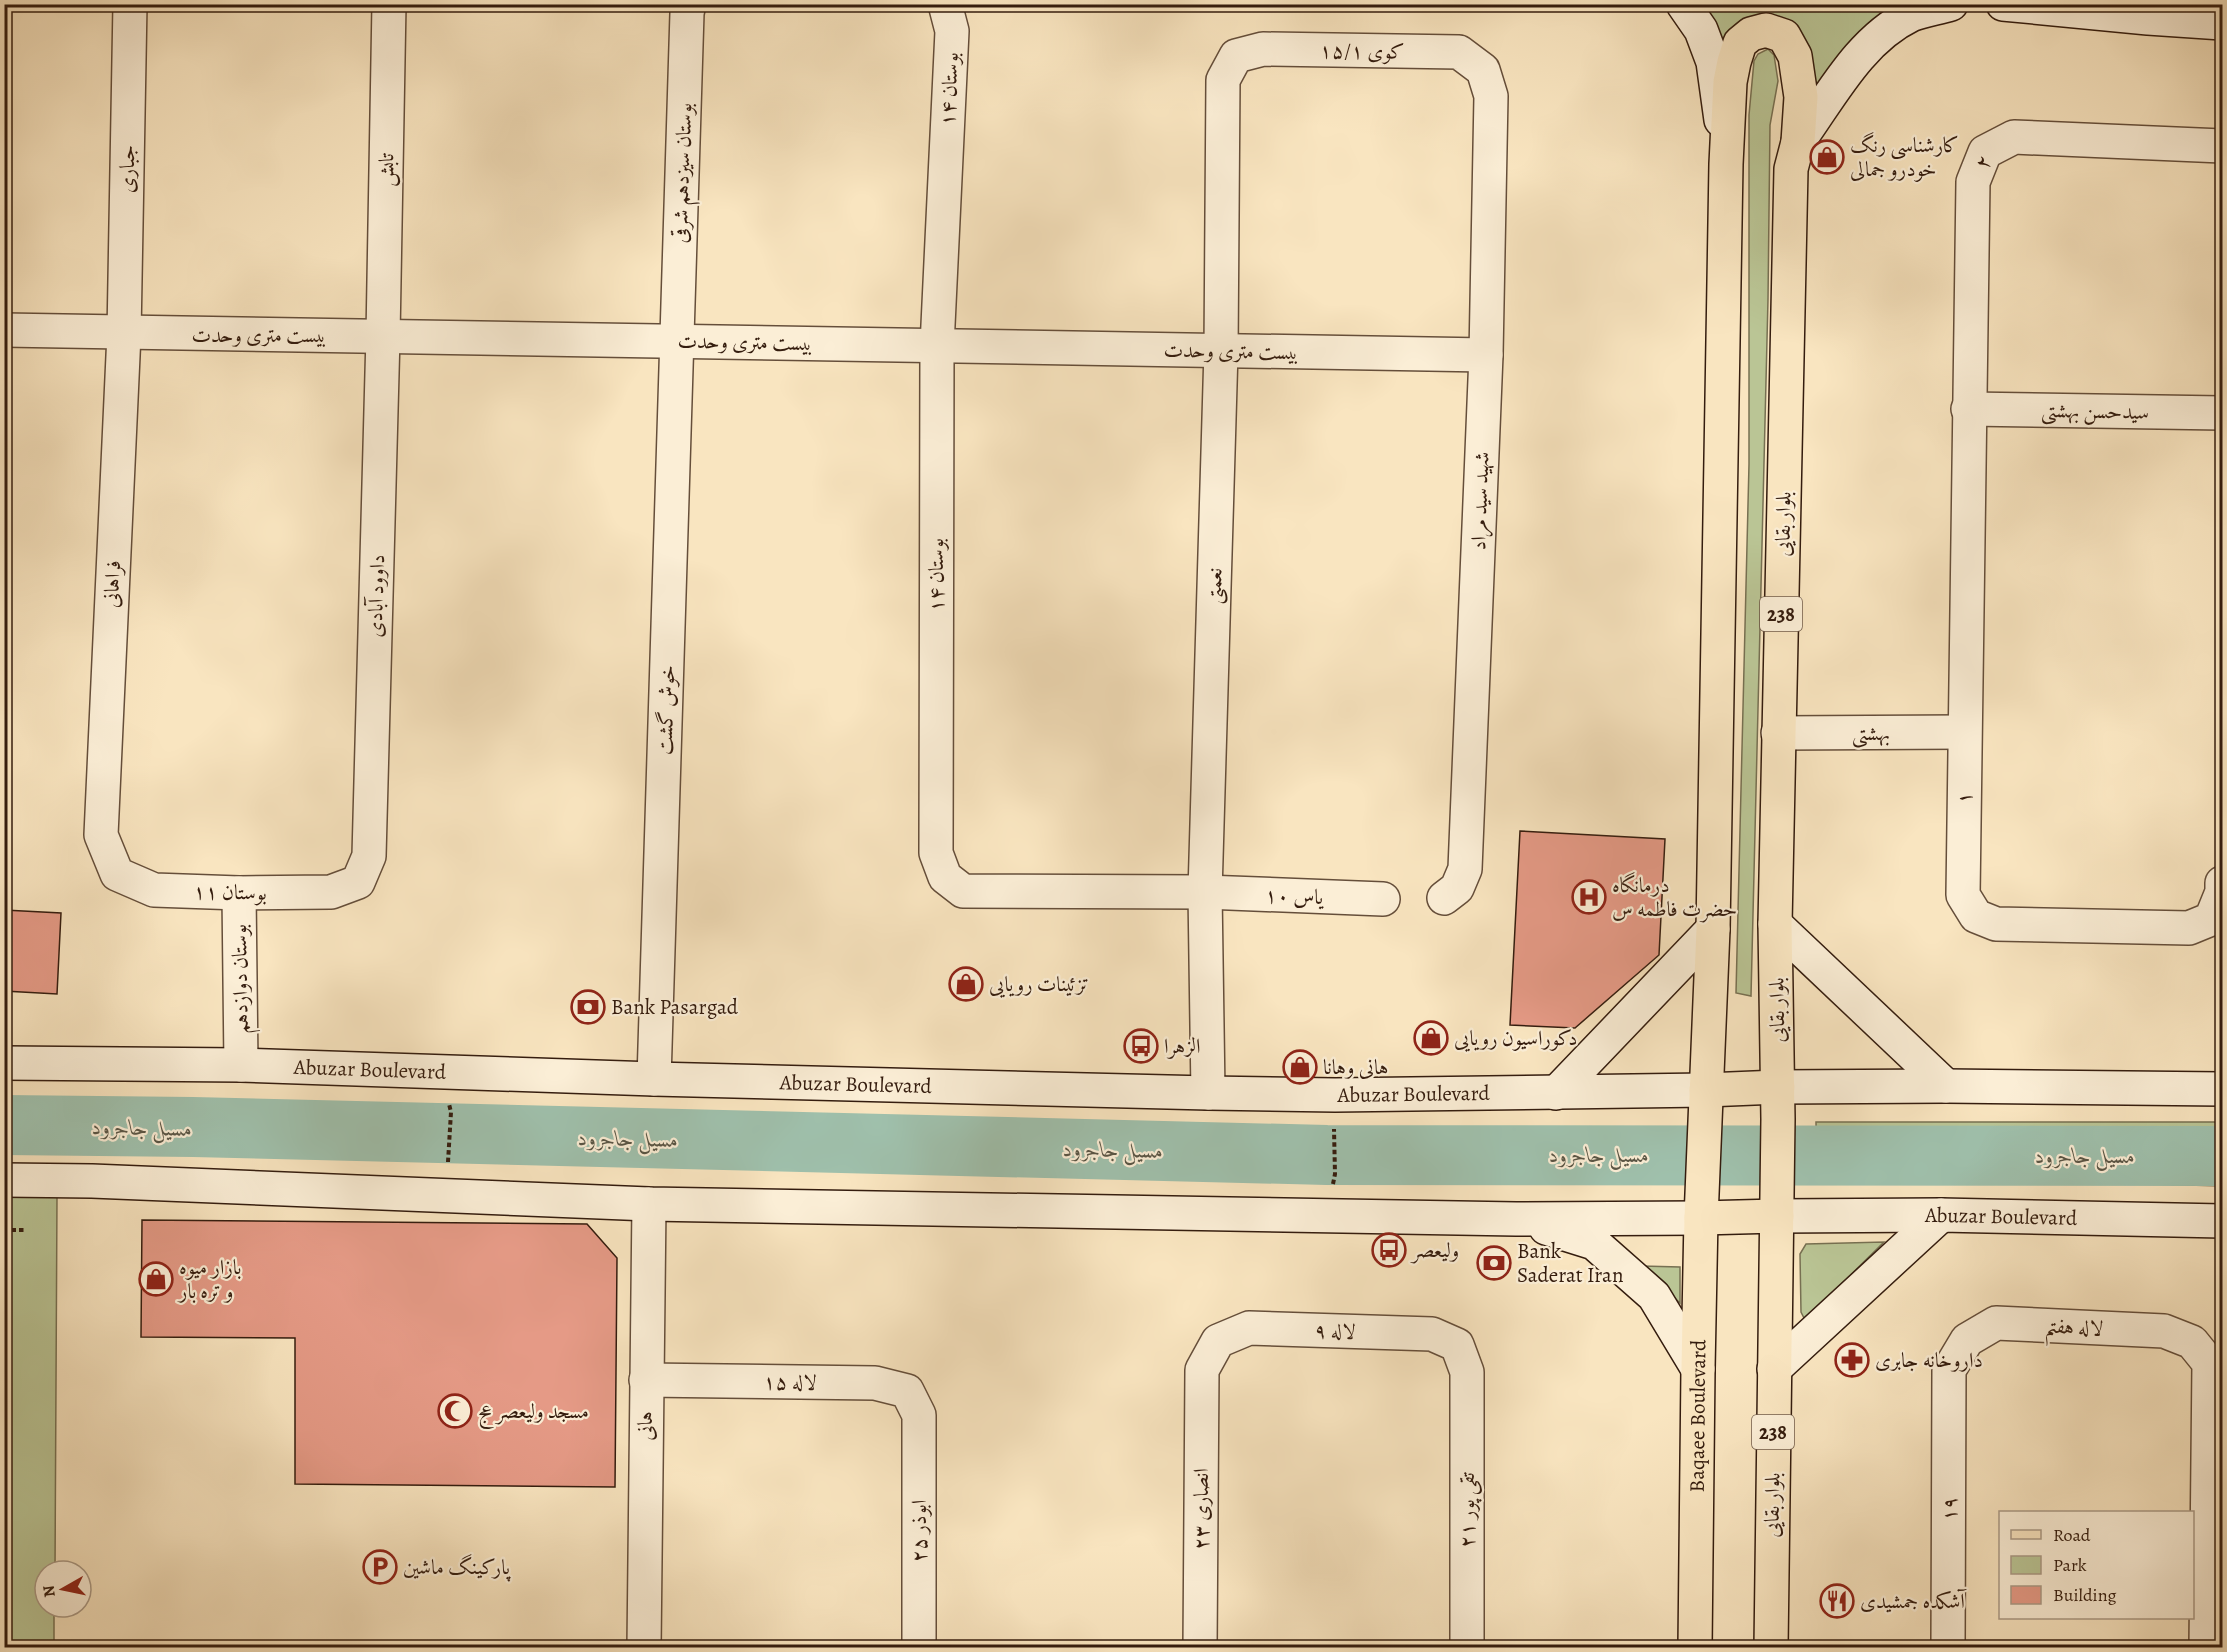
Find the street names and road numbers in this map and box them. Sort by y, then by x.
street label: کوی ۱۵/۱ [1319,36,1405,66]
street label: بوستان ۱۴ [933,51,965,127]
street label: بوستان سیزدهم شرقی [666,102,704,244]
street label: جباری [113,145,141,193]
street label: ۲ [1968,150,1998,174]
street label: تابش [372,152,400,187]
street label: بیست متری وحدت [191,321,327,349]
street label: بیست متری وحدت [677,327,813,357]
street label: بیست متری وحدت [1163,336,1299,366]
street label: سیدحسن بهشتی [2041,396,2149,427]
street label: شهید سید مراد [1464,451,1497,551]
street label: بلوار بقایی [1768,491,1798,557]
street label: بوستان ۱۴ [922,538,950,612]
street label: داوود آبادی [361,554,391,638]
street label: فراهانی [97,559,127,609]
street label: نعمتی [1199,567,1230,605]
road number: 238 [1760,597,1802,631]
street label: خوش گشت [650,664,682,756]
street label: بهشتی [1852,719,1890,748]
street label: ۱ [1950,792,1978,804]
street label: بوستان ۱۱ [193,877,267,907]
street label: یاس ۱۰ [1264,881,1325,911]
street label: بوستان دوازدهم [225,924,261,1034]
street label: بلوار بقایی [1762,977,1792,1043]
street label: Abuzar Boulevard [292,1053,447,1086]
street label: Abuzar Boulevard [778,1068,933,1100]
street label: Abuzar Boulevard [1336,1079,1491,1109]
street label: Abuzar Boulevard [1924,1201,2078,1232]
street label: لاله هفتم [2044,1311,2104,1349]
street label: لاله ۹ [1314,1316,1356,1346]
street label: Baqaee Boulevard [1683,1339,1713,1492]
street label: لاله ۱۵ [763,1368,817,1396]
street label: هانی [631,1411,659,1441]
road number: 238 [1752,1415,1794,1449]
street label: انصاری ۲۳ [1187,1468,1215,1550]
street label: تقی پور ۲۱ [1453,1471,1482,1548]
street label: بلوار بقایی [1757,1472,1787,1538]
street label: ۱۹ [1935,1497,1963,1521]
street label: ابوذر ۲۵ [905,1500,933,1562]

